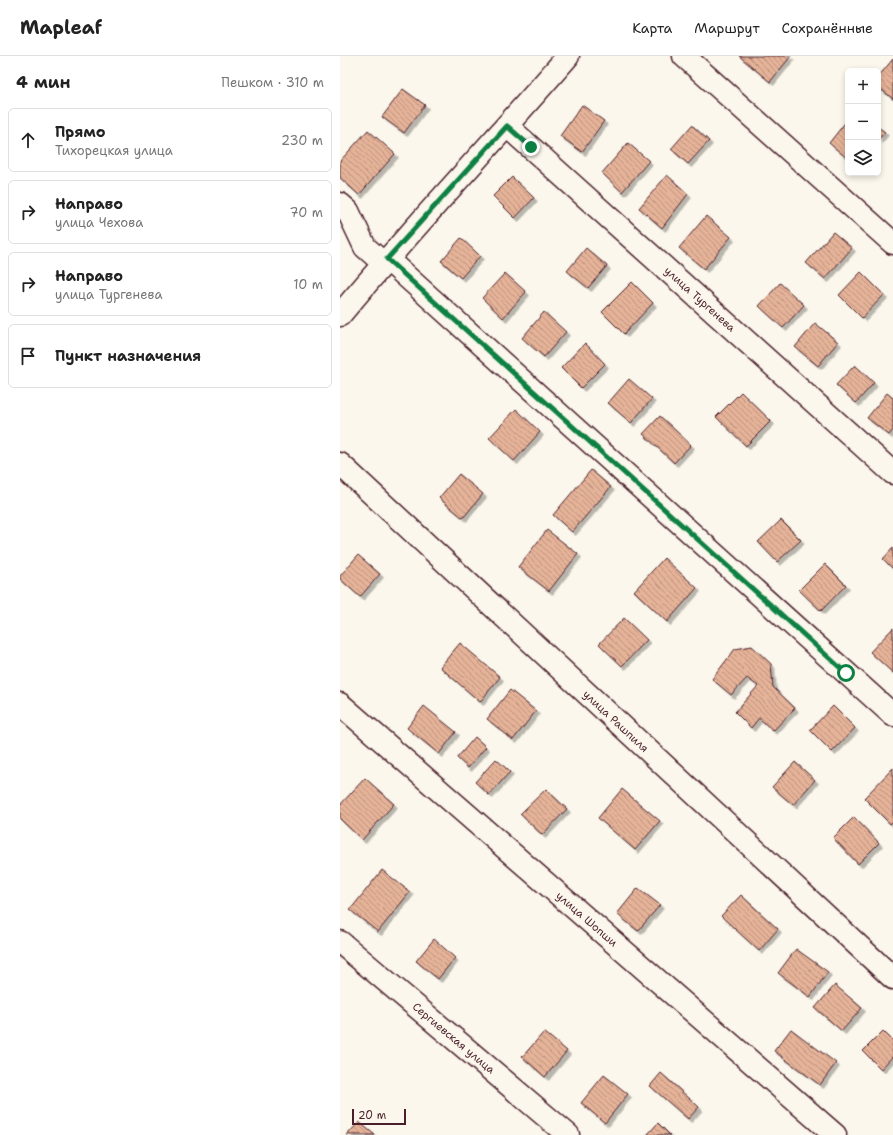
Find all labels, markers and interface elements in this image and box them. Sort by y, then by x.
text: Mapleaf [20,15,102,40]
text: Карта [632,19,672,37]
text: Маршрут [694,19,760,37]
text: Сохранённые [782,19,873,37]
map controls [845,68,881,176]
button: + [845,68,881,104]
text: 4 мин [16,71,71,93]
text: Пешком · 310 m [221,74,324,91]
button: − [845,104,881,140]
text: Прямо [55,122,105,142]
icon: ahead [17,129,39,151]
text: 230 m [281,132,323,149]
route end [522,138,540,156]
button: layers [845,140,881,176]
text: Тихорецкая улица [55,142,173,159]
text: Направо [55,194,123,214]
icon: right [17,201,39,223]
text: 70 m [289,204,323,221]
text: улица Чехова [55,214,143,231]
street label: улица Тургенева [661,263,739,335]
text: Направо [55,266,123,286]
icon: right [17,273,39,295]
text: 10 m [293,276,323,293]
text: улица Тургенева [55,286,163,303]
icon: arrive [17,345,39,367]
text: Пункт назначения [55,346,201,366]
route start [837,664,855,682]
street label: улица Рашпиля [580,687,652,756]
street label: улица Шопши [553,888,621,950]
street label: Сергиевская улица [409,999,498,1077]
scale bar [352,1107,406,1126]
text: 20 m [358,1108,386,1123]

